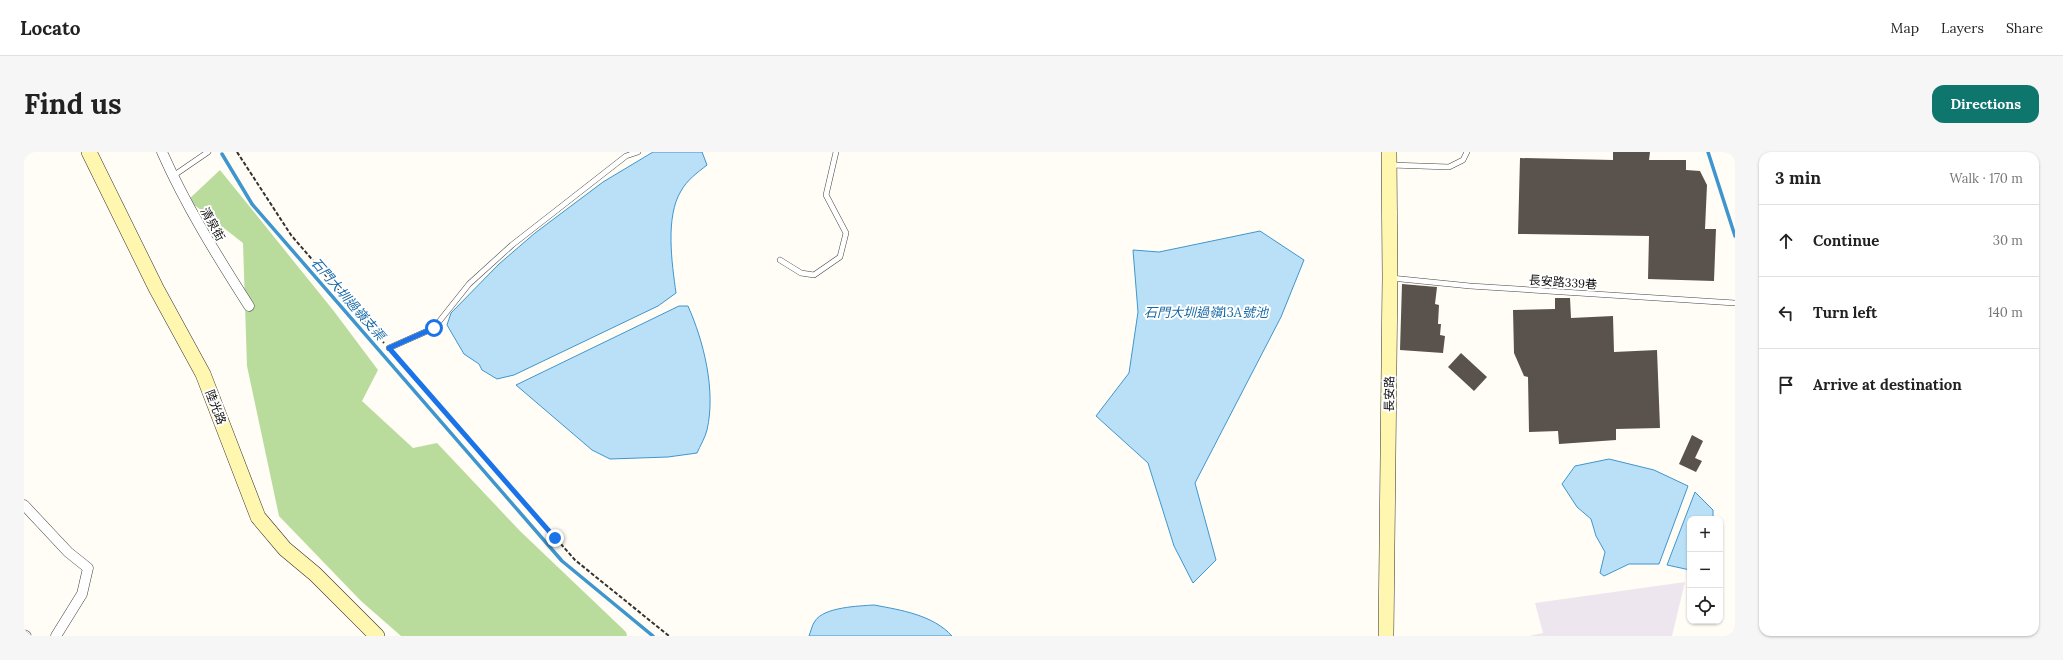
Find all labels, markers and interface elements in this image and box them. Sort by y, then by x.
text: Locato [20,16,81,40]
text: Map [1891,19,1919,37]
text: Layers [1941,19,1984,37]
text: Share [2006,19,2043,37]
button: Directions [1932,85,2039,123]
text: Find us [24,86,122,122]
text: 3 min [1775,167,1821,189]
text: Walk · 170 m [1949,170,2023,187]
street label: 清泉街 [198,205,228,243]
icon: ahead [1775,230,1797,252]
text: Continue [1813,231,1879,250]
text: 30 m [1993,232,2023,249]
water label: 石門大圳過嶺支渠 [307,254,390,345]
street label: 長安路339巷 [1528,272,1598,292]
icon: left [1775,302,1797,324]
text: Turn left [1813,303,1877,322]
water label: 石門大圳過嶺13A號池 [1144,304,1270,321]
text: 140 m [1988,304,2023,321]
route start [425,319,443,337]
icon: arrive [1775,374,1797,396]
text: Arrive at destination [1813,375,1962,394]
street label: 長安路 [1381,376,1397,412]
street label: 陸光路 [203,388,229,426]
map controls [1687,516,1723,624]
button: + [1687,516,1723,552]
route end [546,529,564,547]
button: − [1687,552,1723,588]
button: locate [1687,588,1723,624]

